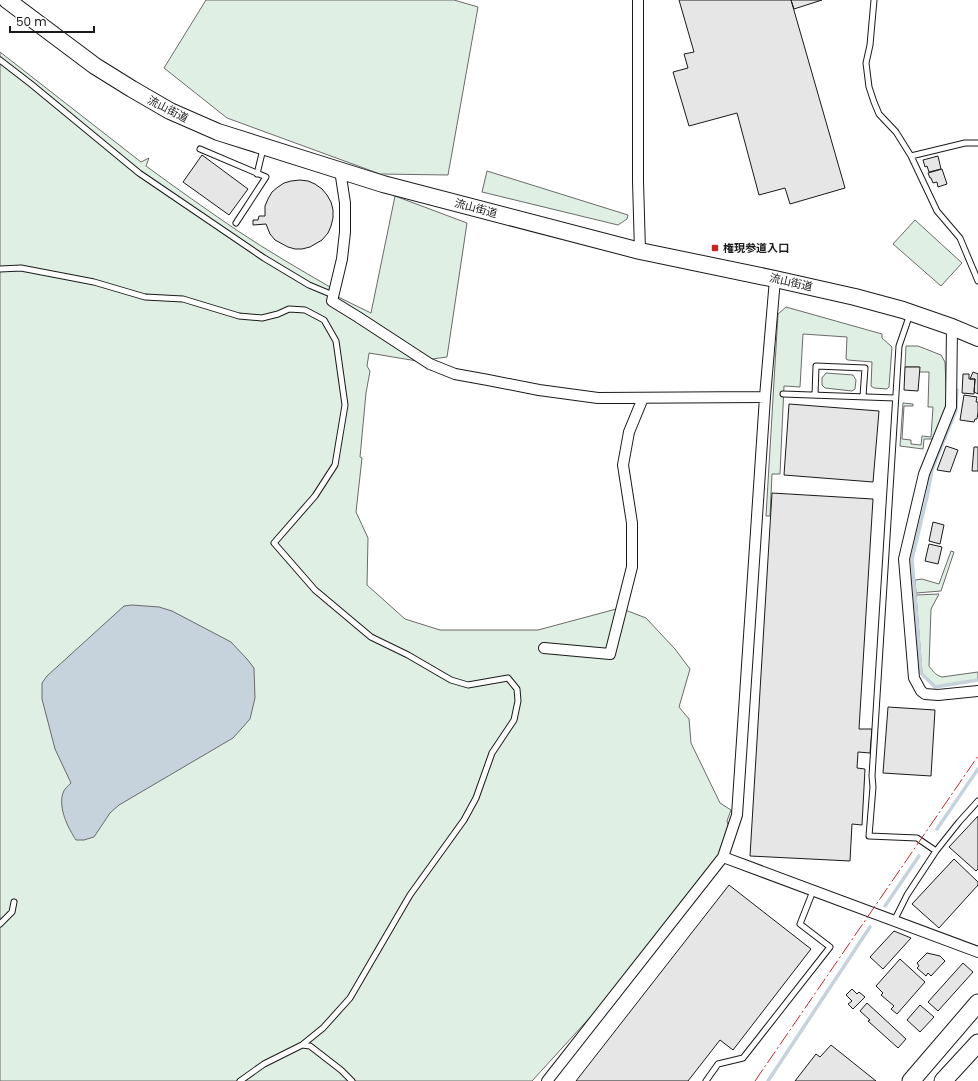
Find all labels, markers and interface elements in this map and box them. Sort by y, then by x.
scale bar [10,8,94,34]
text: 50 m [16,13,47,30]
street label: 流山街道 [145,92,191,126]
street label: 流山街道 [453,195,499,221]
place label: 権現参道入口 [723,240,789,256]
marker: 権現参道入口 [710,243,720,253]
street label: 流山街道 [768,269,814,295]

